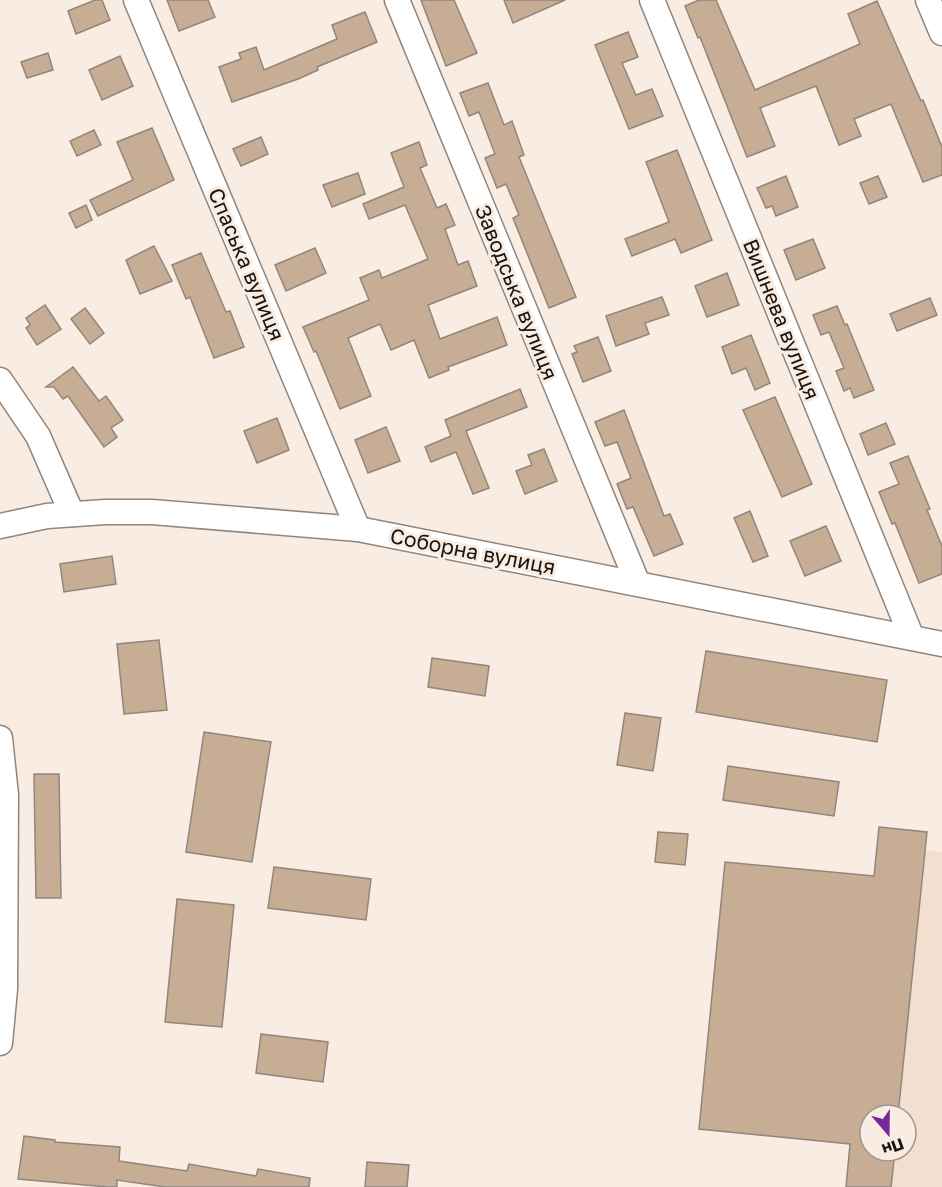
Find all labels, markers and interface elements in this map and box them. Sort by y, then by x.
street label: Спаська вулиця [203,184,291,344]
street label: Заводська вулиця [470,201,564,383]
street label: Вишнева вулиця [738,235,826,403]
street label: Соборна вулиця [388,522,558,580]
north arrow [858,1103,918,1163]
text: Пн [879,1134,907,1160]

